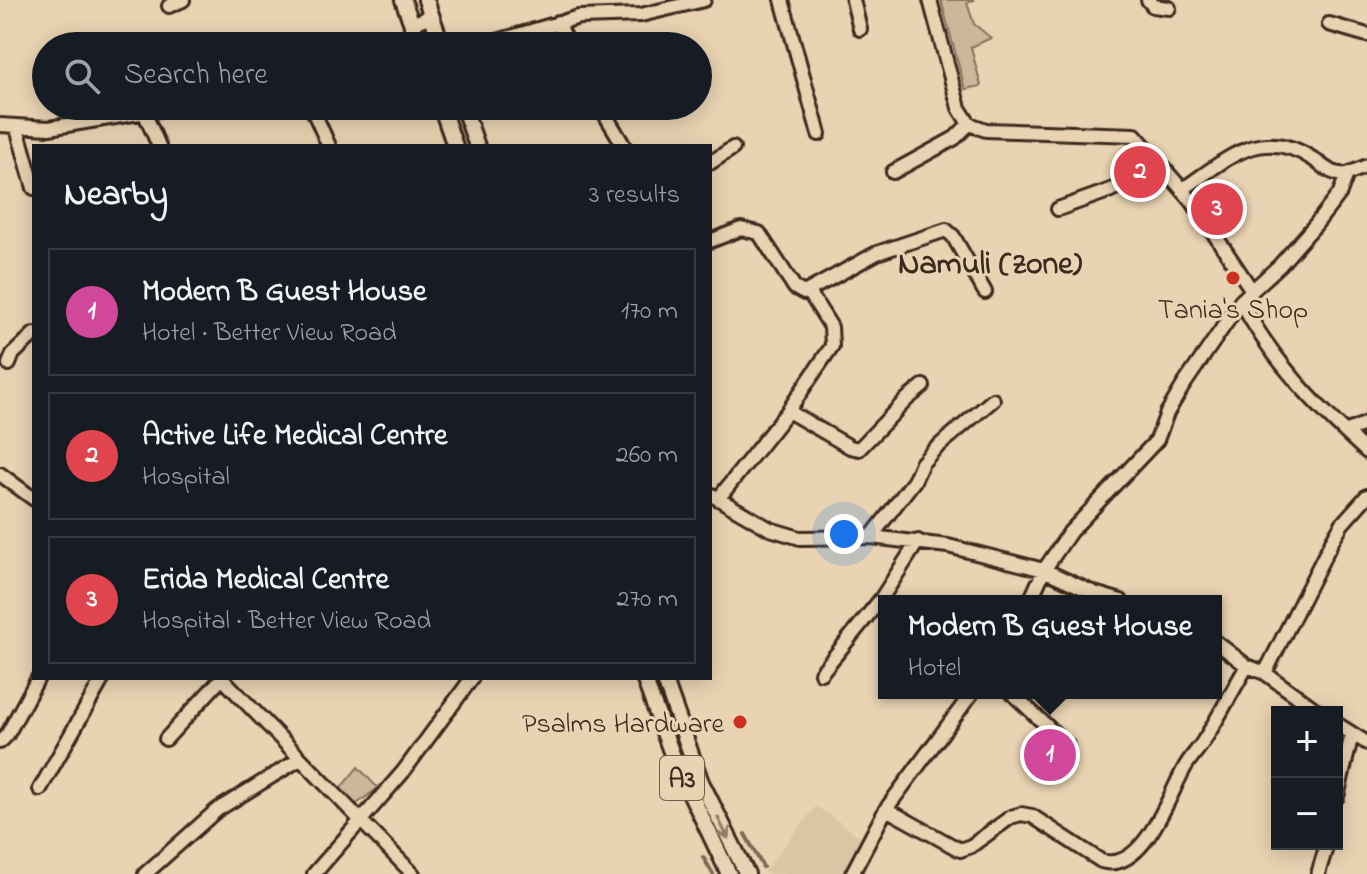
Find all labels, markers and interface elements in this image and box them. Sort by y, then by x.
search box [32,32,712,120]
icon: search [60,54,104,98]
text: Search here [124,54,268,98]
pin: 2 [1114,142,1166,202]
text: Nearby [64,171,168,221]
text: 3 results [589,177,680,215]
pin: 3 [1191,179,1243,239]
district label: Namuli (zone) [898,242,1083,289]
marker: Tania's Shop [1224,269,1242,287]
text: Modern B Guest House [142,271,426,315]
place label: Tania's Shop [1158,291,1308,332]
text: 1 [88,293,96,331]
text: 170 m [621,293,678,331]
text: Hotel · Better View Road [142,315,397,353]
text: Active Life Medical Centre [142,415,448,459]
text: 2 [86,437,98,475]
text: 260 m [616,437,678,475]
text: Hospital [142,459,230,497]
your location [824,514,864,554]
text: Erida Medical Centre [142,559,389,603]
text: 3 [87,581,97,619]
text: 270 m [616,581,678,619]
popup [878,595,1222,699]
text: Hospital · Better View Road [142,603,431,641]
text: Modern B Guest House [908,606,1192,650]
text: Hotel [908,650,961,688]
place label: Psalms Hardware [522,705,724,746]
map controls [1271,706,1343,850]
button: + [1271,706,1343,778]
marker: Psalms Hardware [731,713,749,731]
pin: 1 [1024,725,1076,785]
road number: A3 [660,756,704,800]
button: − [1271,778,1343,850]
one-way arrow [716,816,731,840]

